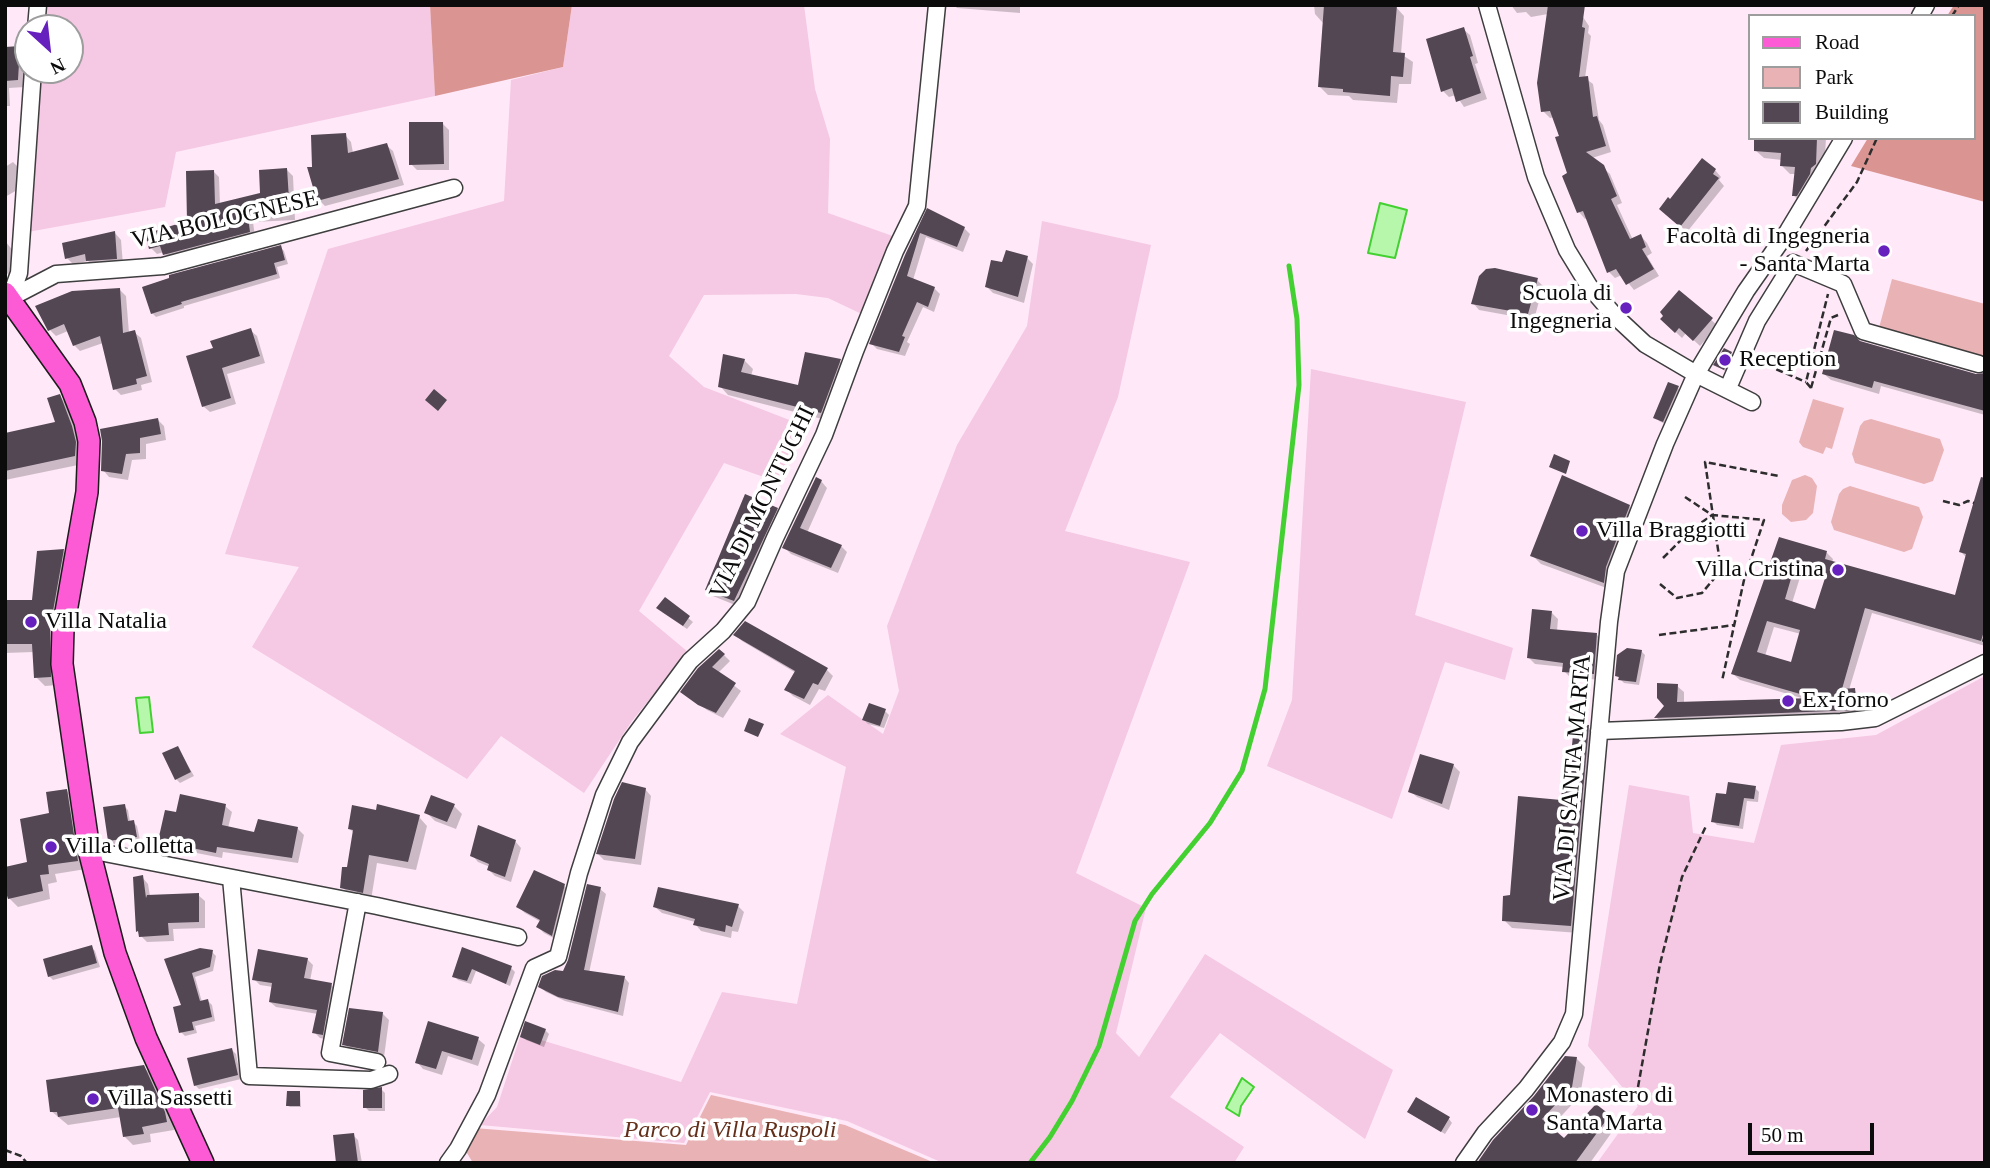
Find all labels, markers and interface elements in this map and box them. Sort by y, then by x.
north arrow [14,14,84,84]
legend [1748,14,1976,140]
text: Road [1815,30,1859,54]
text: N [47,54,69,79]
text: Park [1815,65,1854,89]
text: Building [1815,100,1889,124]
street label: VIA BOLOGNESE [129,184,321,256]
place label: Facoltà di Ingegneria - Santa Marta [1666,223,1870,279]
marker: Facoltà di Ingegneria - Santa Marta [1876,243,1892,259]
place label: Scuola di Ingegneria [1509,280,1612,336]
marker: Scuola di Ingegneria [1618,300,1634,316]
place label: Reception [1739,346,1836,374]
marker: Reception [1717,352,1733,368]
street label: VIA DI MONTUGHI [704,402,822,604]
place label: Villa Braggiotti [1596,517,1746,545]
marker: Villa Braggiotti [1574,523,1590,539]
place label: Villa Cristina [1695,556,1824,584]
marker: Villa Cristina [1830,562,1846,578]
place label: Villa Natalia [45,608,167,636]
marker: Villa Natalia [23,614,39,630]
street label: VIA DI SANTA MARTA [1548,654,1598,902]
place label: Ex-forno [1802,687,1889,715]
marker: Ex-forno [1780,693,1796,709]
place label: Villa Colletta [65,833,194,861]
marker: Villa Colletta [43,839,59,855]
place label: Monastero di Santa Marta [1546,1082,1673,1138]
place label: Villa Sassetti [107,1085,233,1113]
marker: Villa Sassetti [85,1091,101,1107]
marker: Monastero di Santa Marta [1524,1102,1540,1118]
scale bar [1752,1108,1878,1152]
park label: Parco di Villa Ruspoli [624,1117,836,1145]
text: 50 m [1761,1123,1804,1147]

